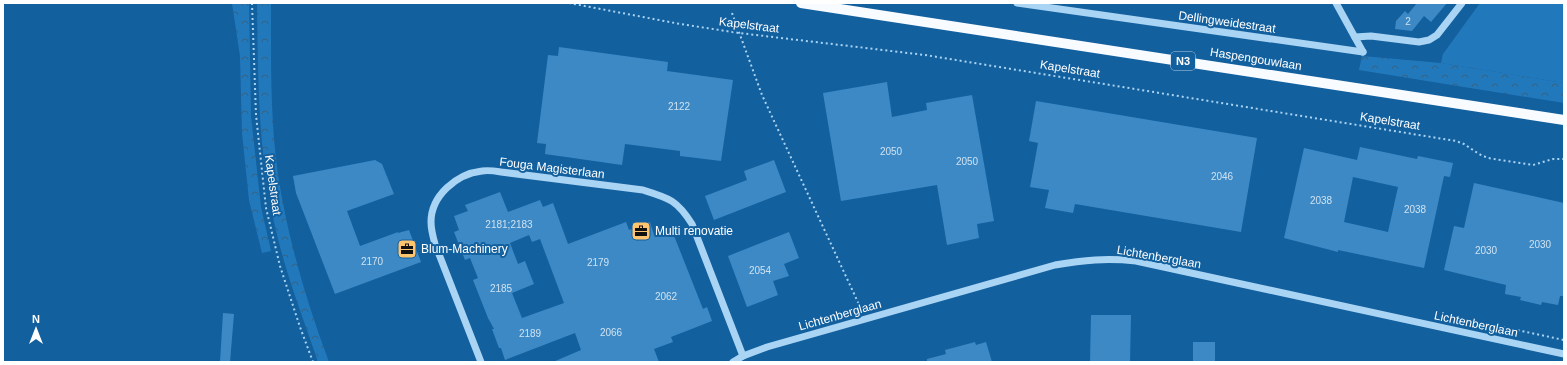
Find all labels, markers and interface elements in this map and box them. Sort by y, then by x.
street label: Dellingweidestraat [1177,8,1277,36]
street label: Kapelstraat [718,14,781,36]
house number: 2 [1405,16,1411,27]
street label: Haspengouwlaan [1209,45,1303,73]
road number: N3 [1171,52,1195,70]
street label: Kapelstraat [1039,57,1102,81]
house number: 2122 [668,101,691,112]
street label: Kapelstraat [1359,109,1422,133]
house number: 2050 [880,146,903,157]
street label: Kapelstraat [262,154,284,217]
street label: Fouga Magisterlaan [499,155,605,181]
house number: 2050 [956,156,979,167]
house number: 2046 [1211,171,1234,182]
house number: 2038 [1310,195,1333,206]
house number: 2038 [1404,204,1427,215]
house number: 2181;2183 [485,219,533,230]
office icon: Multi renovatie [630,220,652,242]
place label: Multi renovatie [655,224,733,238]
office icon: Blum-Machinery [396,238,418,260]
house number: 2030 [1529,239,1552,250]
place label: Blum-Machinery [421,242,508,256]
street label: Lichtenberglaan [1116,243,1202,271]
house number: 2030 [1475,245,1498,256]
house number: 2170 [361,256,384,267]
house number: 2179 [587,257,610,268]
house number: 2054 [749,265,772,276]
house number: 2185 [490,283,513,294]
house number: 2062 [655,291,678,302]
street label: Lichtenberglaan [797,297,883,333]
street label: Lichtenberglaan [1433,308,1519,340]
north arrow [16,309,56,349]
text: N [32,313,40,325]
house number: 2066 [600,327,623,338]
house number: 2189 [519,328,542,339]

